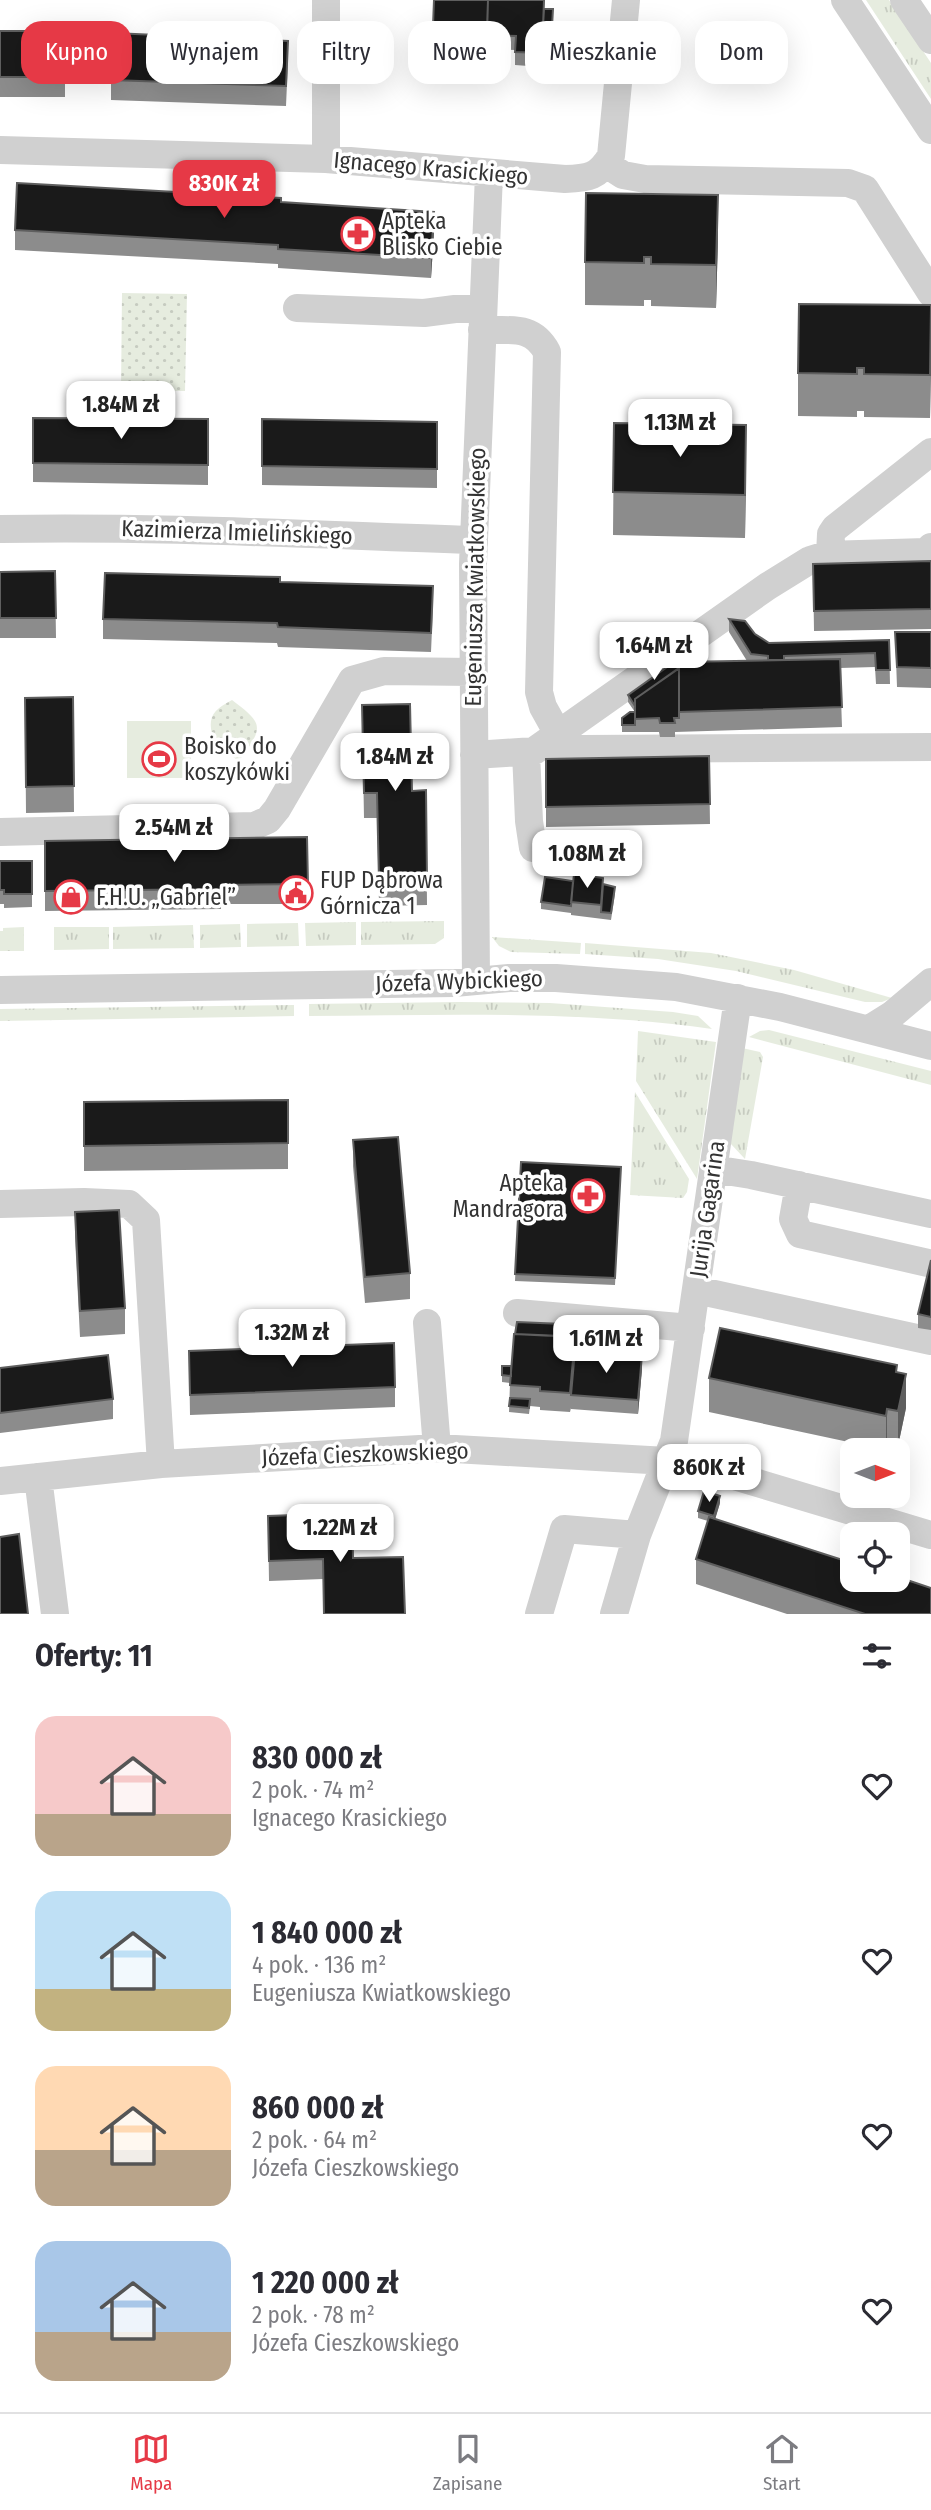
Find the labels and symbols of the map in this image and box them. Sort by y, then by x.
street label: Ignacego Krasickiego [332,146,530,190]
pin: 830K zł [159,160,289,220]
place label: Apteka Blisko Ciebie [382,207,503,261]
pharmacy icon: Apteka Blisko Ciebie [339,215,377,253]
pin: 1.84M zł [49,382,193,441]
pin: 1.13M zł [608,400,752,459]
street label: Eugeniusza Kwiatkowskiego [459,447,491,707]
street label: Kazimierza Imielińskiego [121,514,353,550]
pin: 1.64M zł [582,622,726,682]
place label: Boisko do koszykówki [184,732,290,786]
pin: 1.84M zł [323,734,467,793]
sports icon: Boisko do koszykówki [140,740,178,778]
pin: 2.54M zł [102,804,246,864]
pin: 1.08M zł [515,830,659,890]
place label: FUP Dąbrowa Górnicza 1 [320,866,443,920]
public building icon: FUP Dąbrowa Górnicza 1 [277,874,315,912]
shop icon: F.H.U. „Gabriel” [52,878,90,916]
place label: F.H.U. „Gabriel” [96,883,236,911]
street label: Józefa Wybickiego [375,964,543,998]
street label: Jurija Gagarina [684,1139,730,1279]
place label: Apteka Mandragora [452,1169,564,1223]
pharmacy icon: Apteka Mandragora [569,1177,607,1215]
pin: 1.32M zł [220,1310,364,1369]
pin: 1.61M zł [534,1316,678,1375]
street label: Józefa Cieszkowskiego [261,1436,469,1472]
north arrow [840,1438,910,1508]
pin: 860K zł [644,1444,774,1504]
pin: 1.22M zł [268,1504,412,1564]

